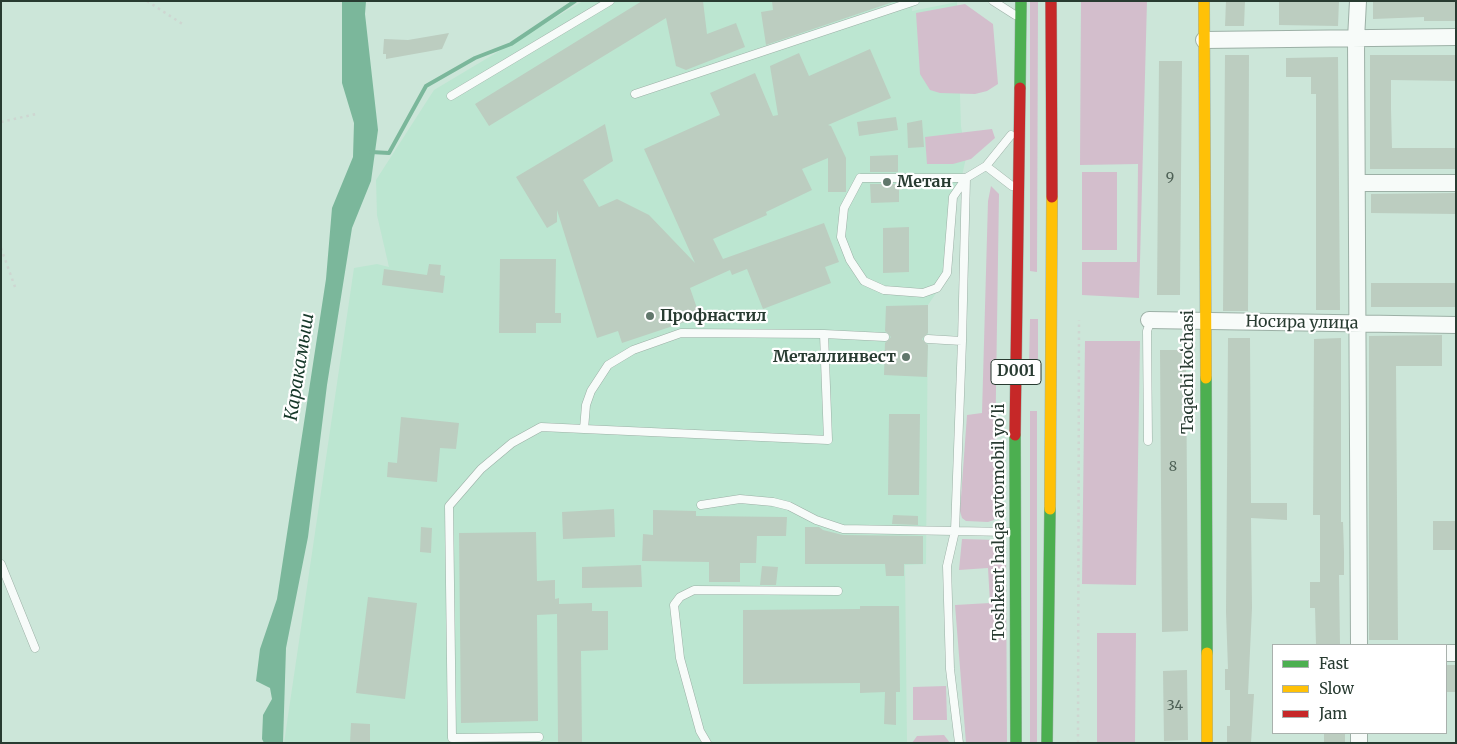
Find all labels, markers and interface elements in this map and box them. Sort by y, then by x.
house number: 9 [1166,170,1174,186]
place label: Метан [897,172,952,192]
marker: Метан [881,176,893,188]
place label: Профнастил [660,306,767,326]
marker: Профнастил [644,310,656,322]
street label: Taqachi koʻchasi [1178,310,1198,434]
water label: Каракамыш [281,312,319,422]
street label: Носира улица [1245,312,1359,334]
place label: Металлинвест [773,347,896,367]
marker: Металлинвест [900,351,912,363]
road number: D001 [991,360,1041,384]
street label: Toshkent halqa avtomobil yo'li [989,403,1009,641]
house number: 8 [1169,459,1177,475]
legend [1272,644,1447,734]
text: Fast [1319,654,1349,673]
text: Slow [1319,679,1354,698]
house number: 34 [1167,698,1183,714]
text: Jam [1319,704,1347,723]

